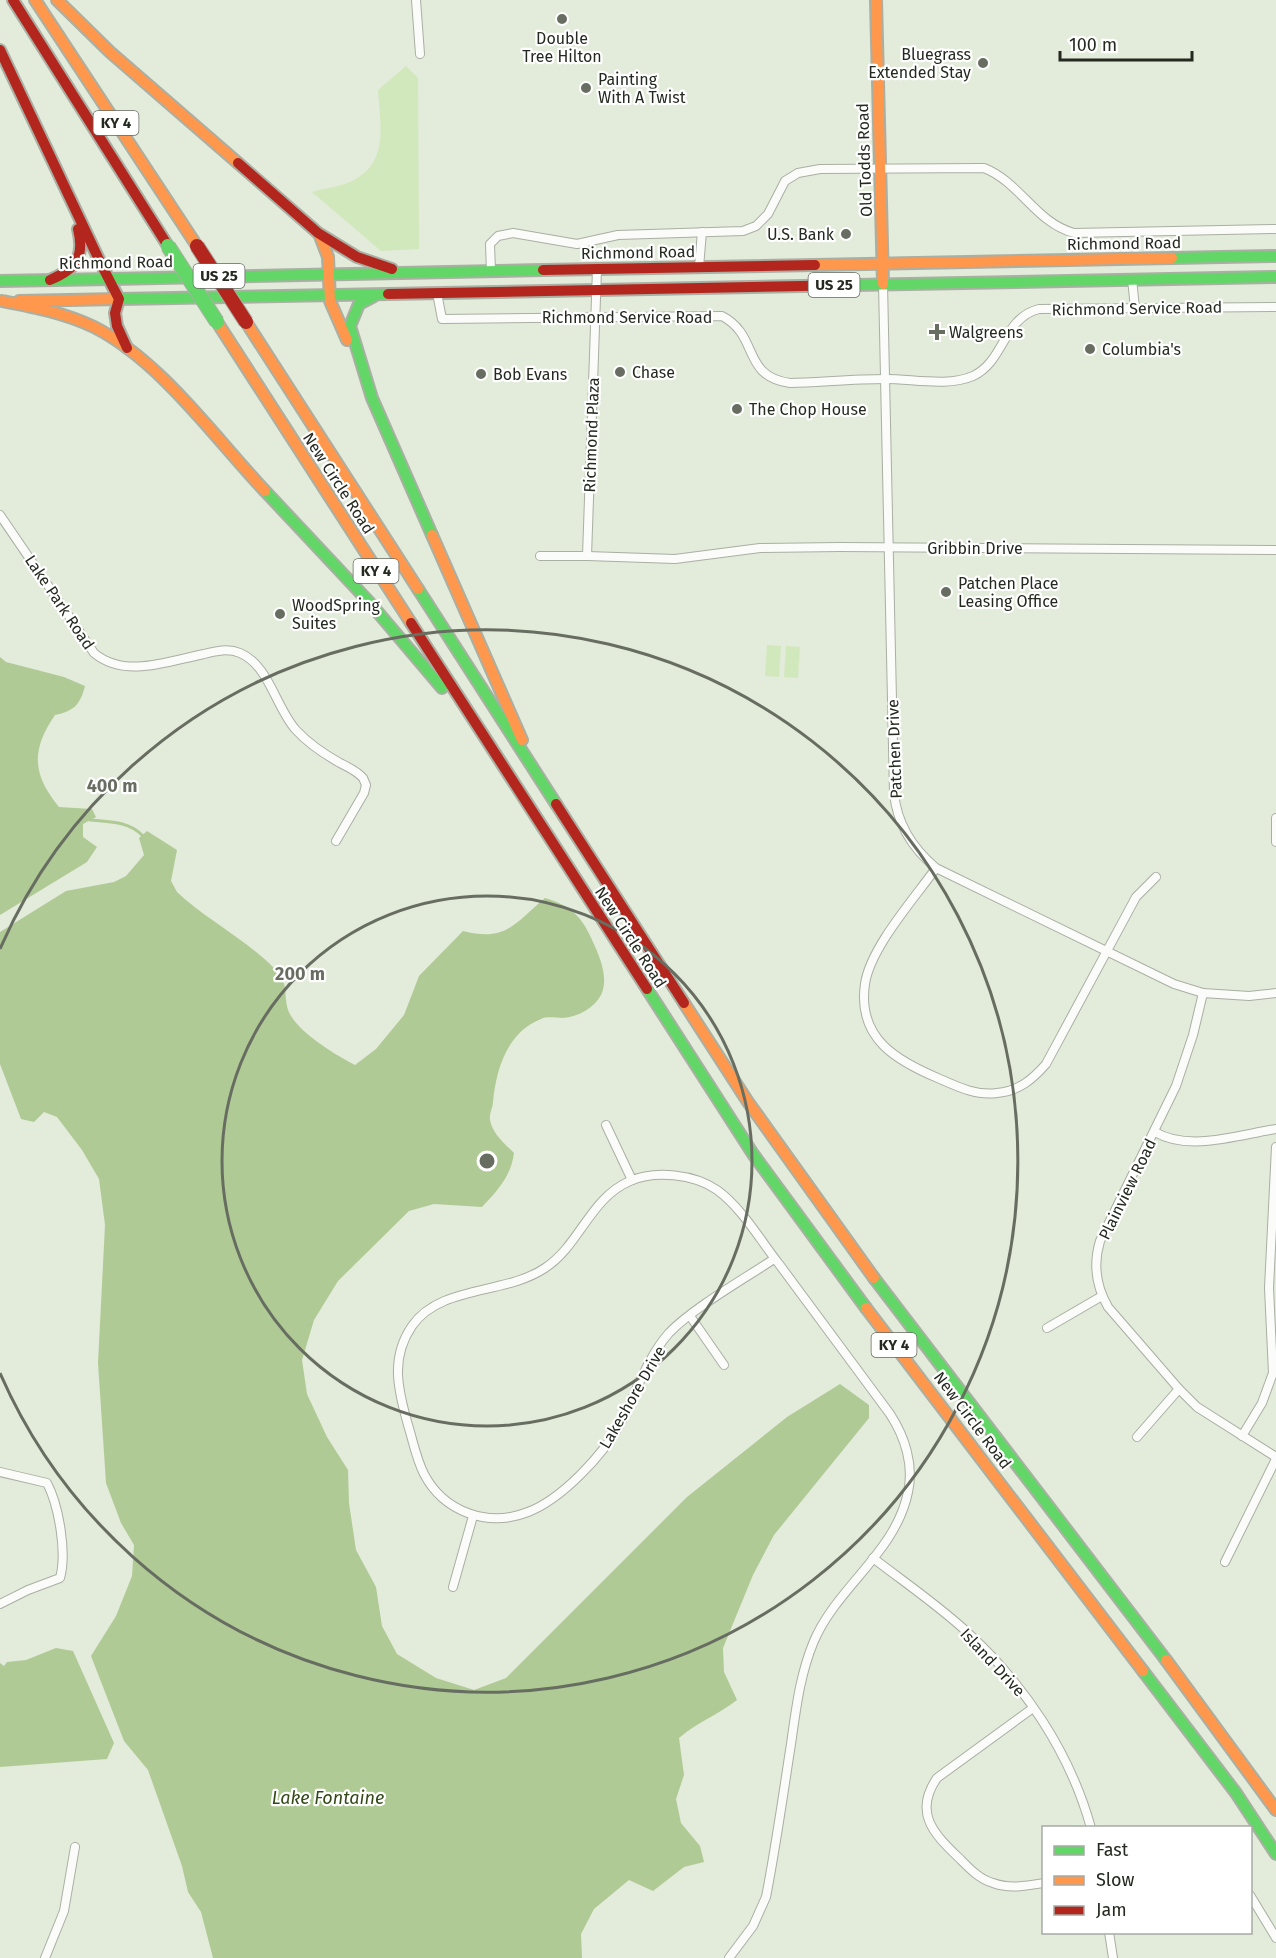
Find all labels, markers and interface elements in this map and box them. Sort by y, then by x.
marker: Double Tree Hilton [555,12,569,26]
scale bar [1060,24,1192,62]
place label: Double Tree Hilton [522,29,602,66]
text: 100 m [1069,34,1117,56]
place label: Bluegrass Extended Stay [868,45,971,82]
marker: Bluegrass Extended Stay [976,56,990,70]
place label: Painting With A Twist [598,70,686,107]
marker: Painting With A Twist [579,81,593,95]
street label: Old Todds Road [853,103,876,217]
road number: KY 4 [94,111,138,135]
place label: U.S. Bank [767,225,835,244]
marker: U.S. Bank [839,227,853,241]
street label: Richmond Road [1067,233,1181,254]
street label: Richmond Road [581,242,695,263]
street label: Richmond Road [59,252,173,273]
road number: US 25 [194,264,244,288]
road number: US 25 [808,273,860,297]
street label: Richmond Service Road [1052,298,1222,319]
street label: Richmond Service Road [542,308,712,327]
place label: Walgreens [949,323,1023,342]
marker: Walgreens [930,325,944,339]
place label: Columbia's [1102,340,1181,359]
marker: Columbia's [1083,342,1097,356]
place label: Chase [632,363,675,382]
place label: Bob Evans [493,365,567,384]
marker: Chase [613,365,627,379]
marker: Bob Evans [474,367,488,381]
street label: Richmond Plaza [580,377,603,493]
place label: The Chop House [749,400,867,419]
marker: The Chop House [730,402,744,416]
street label: New Circle Road [299,429,378,537]
street label: Gribbin Drive [927,539,1023,558]
street label: Lake Park Road [21,551,98,653]
road number: KY 4 [354,559,398,583]
place label: Patchen Place Leasing Office [958,574,1059,611]
marker: Patchen Place Leasing Office [939,585,953,599]
place label: WoodSpring Suites [292,596,381,633]
marker: WoodSpring Suites [273,607,287,621]
street label: Patchen Drive [883,699,906,799]
text: 400 m [87,775,137,797]
street label: New Circle Road [591,883,670,991]
text: 200 m [275,963,325,985]
street label: Plainview Road [1095,1136,1160,1243]
centre of rings [477,1151,497,1171]
road number: KY 4 [872,1333,916,1357]
street label: Lakeshore Drive [595,1342,670,1452]
street label: New Circle Road [930,1368,1015,1473]
street label: Island Drive [956,1624,1029,1700]
water label: Lake Fontaine [272,1787,384,1809]
legend [1042,1826,1252,1934]
text: Fast [1096,1839,1129,1861]
text: Slow [1096,1869,1135,1891]
text: Jam [1096,1899,1127,1921]

